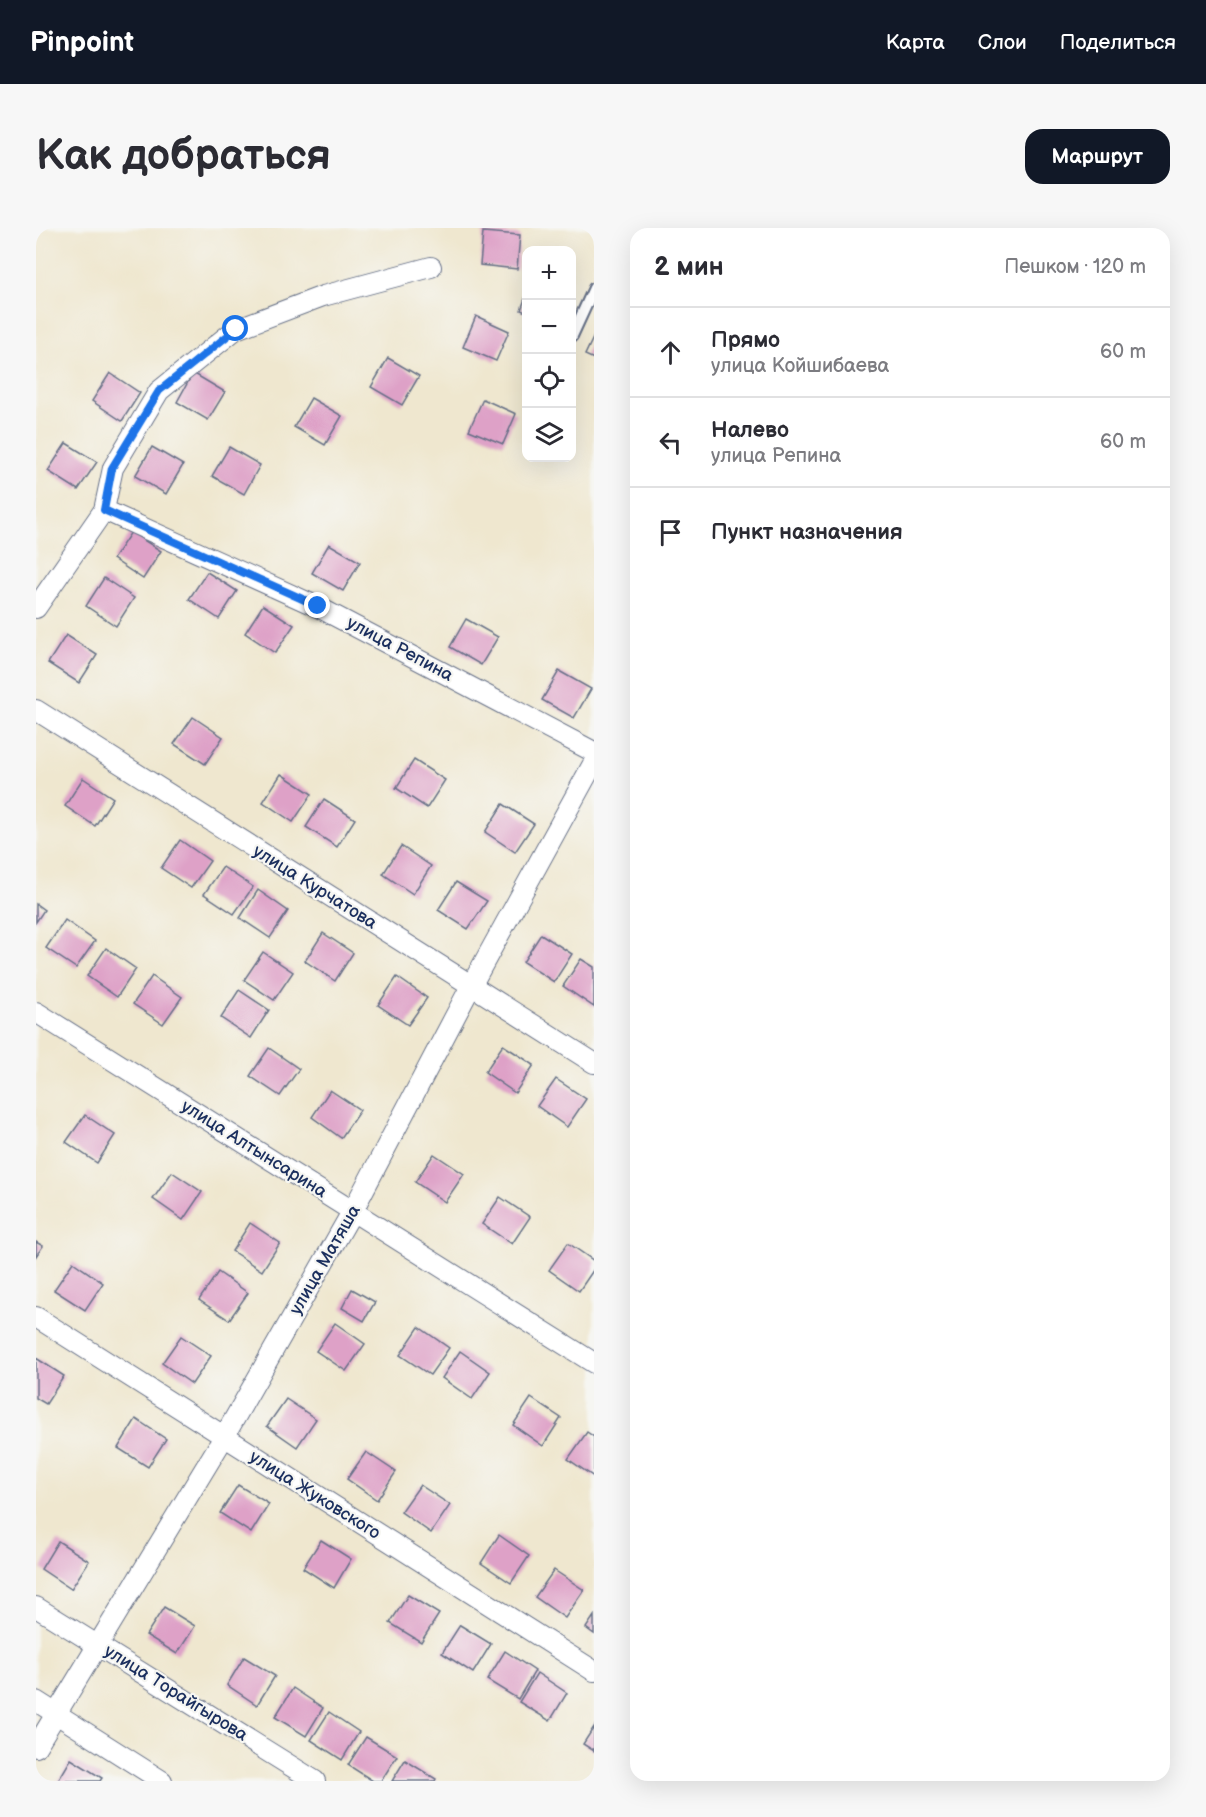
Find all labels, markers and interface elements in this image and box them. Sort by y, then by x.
text: Pinpoint [30,26,134,59]
text: Карта [886,30,945,55]
text: Слои [978,30,1027,55]
text: Поделиться [1060,30,1176,55]
button: Маршрут [1025,129,1170,184]
text: Как добраться [36,131,331,182]
map controls [522,246,576,462]
button: + [522,246,576,300]
text: 2 мин [654,252,724,283]
text: Пешком · 120 m [1004,255,1146,279]
button: − [522,300,576,354]
route start [222,315,248,341]
text: Прямо [711,327,780,354]
icon: ahead [654,336,687,369]
text: 60 m [1100,340,1146,364]
button: locate [522,354,576,408]
text: улица Койшибаева [711,354,889,378]
button: layers [522,408,576,462]
text: Налево [711,417,789,444]
icon: left [654,426,687,459]
text: 60 m [1100,430,1146,454]
text: улица Репина [711,444,841,468]
icon: arrive [654,516,687,549]
text: Пункт назначения [711,519,903,546]
route end [304,592,330,618]
street label: улица Репина [343,612,457,686]
street label: улица Курчатова [249,840,381,934]
street label: улица Алтынсарина [177,1096,331,1203]
street label: улица Матяша [285,1201,365,1319]
street label: улица Жуковского [246,1446,384,1544]
street label: улица Торайгырова [100,1640,252,1746]

